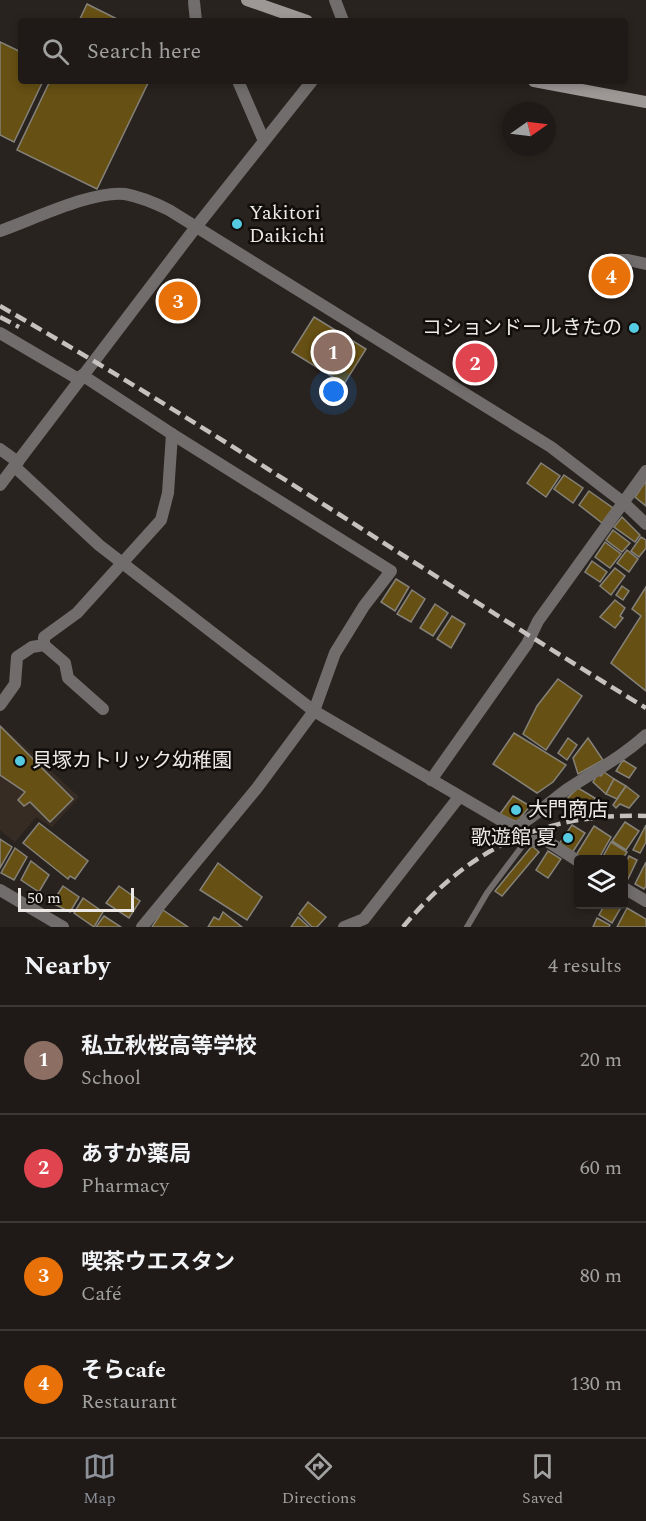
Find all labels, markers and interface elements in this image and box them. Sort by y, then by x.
search box [18,18,628,84]
icon: search [39,35,72,68]
text: Search here [87,35,201,68]
north arrow [502,102,556,156]
place label: Yakitori Daikichi [249,198,325,251]
marker: Yakitori Daikichi [230,217,244,231]
pin: 4 [592,254,630,298]
pin: 3 [158,278,198,324]
place label: コションドールきたの [422,313,622,343]
marker: コションドールきたの [627,321,641,335]
pin: 1 [314,330,352,374]
pin: 2 [456,340,494,386]
your location [319,377,348,406]
place label: 貝塚カトリック幼稚園 [32,746,232,776]
marker: 貝塚カトリック幼稚園 [13,754,27,768]
place label: 大門商店 [528,795,608,825]
marker: 大門商店 [509,803,523,817]
place label: 歌遊館 夏 [471,823,556,853]
marker: 歌遊館 夏 [561,831,575,845]
map controls [574,855,628,909]
button: layers [574,855,628,909]
scale bar [18,885,134,912]
text: 50 m [27,886,61,910]
text: Nearby [24,946,110,986]
text: 4 results [548,951,622,981]
text: 私立秋桜高等学校 [81,1030,257,1063]
text: 1 [38,1045,49,1075]
text: 20 m [580,1045,622,1075]
text: School [81,1063,141,1093]
text: あすか薬局 [81,1138,191,1171]
text: 2 [38,1153,49,1183]
text: 60 m [580,1153,622,1183]
text: Pharmacy [81,1171,169,1201]
text: 喫茶ウエスタン [81,1246,235,1279]
text: 3 [38,1261,49,1291]
text: 80 m [580,1261,622,1291]
text: Café [81,1279,122,1309]
text: そらcafe [81,1354,166,1387]
text: 4 [38,1369,49,1399]
text: 130 m [570,1369,622,1399]
text: Restaurant [81,1387,177,1417]
tab: Map [83,1450,116,1510]
tab: Directions [282,1450,356,1510]
tab: Saved [522,1450,563,1510]

